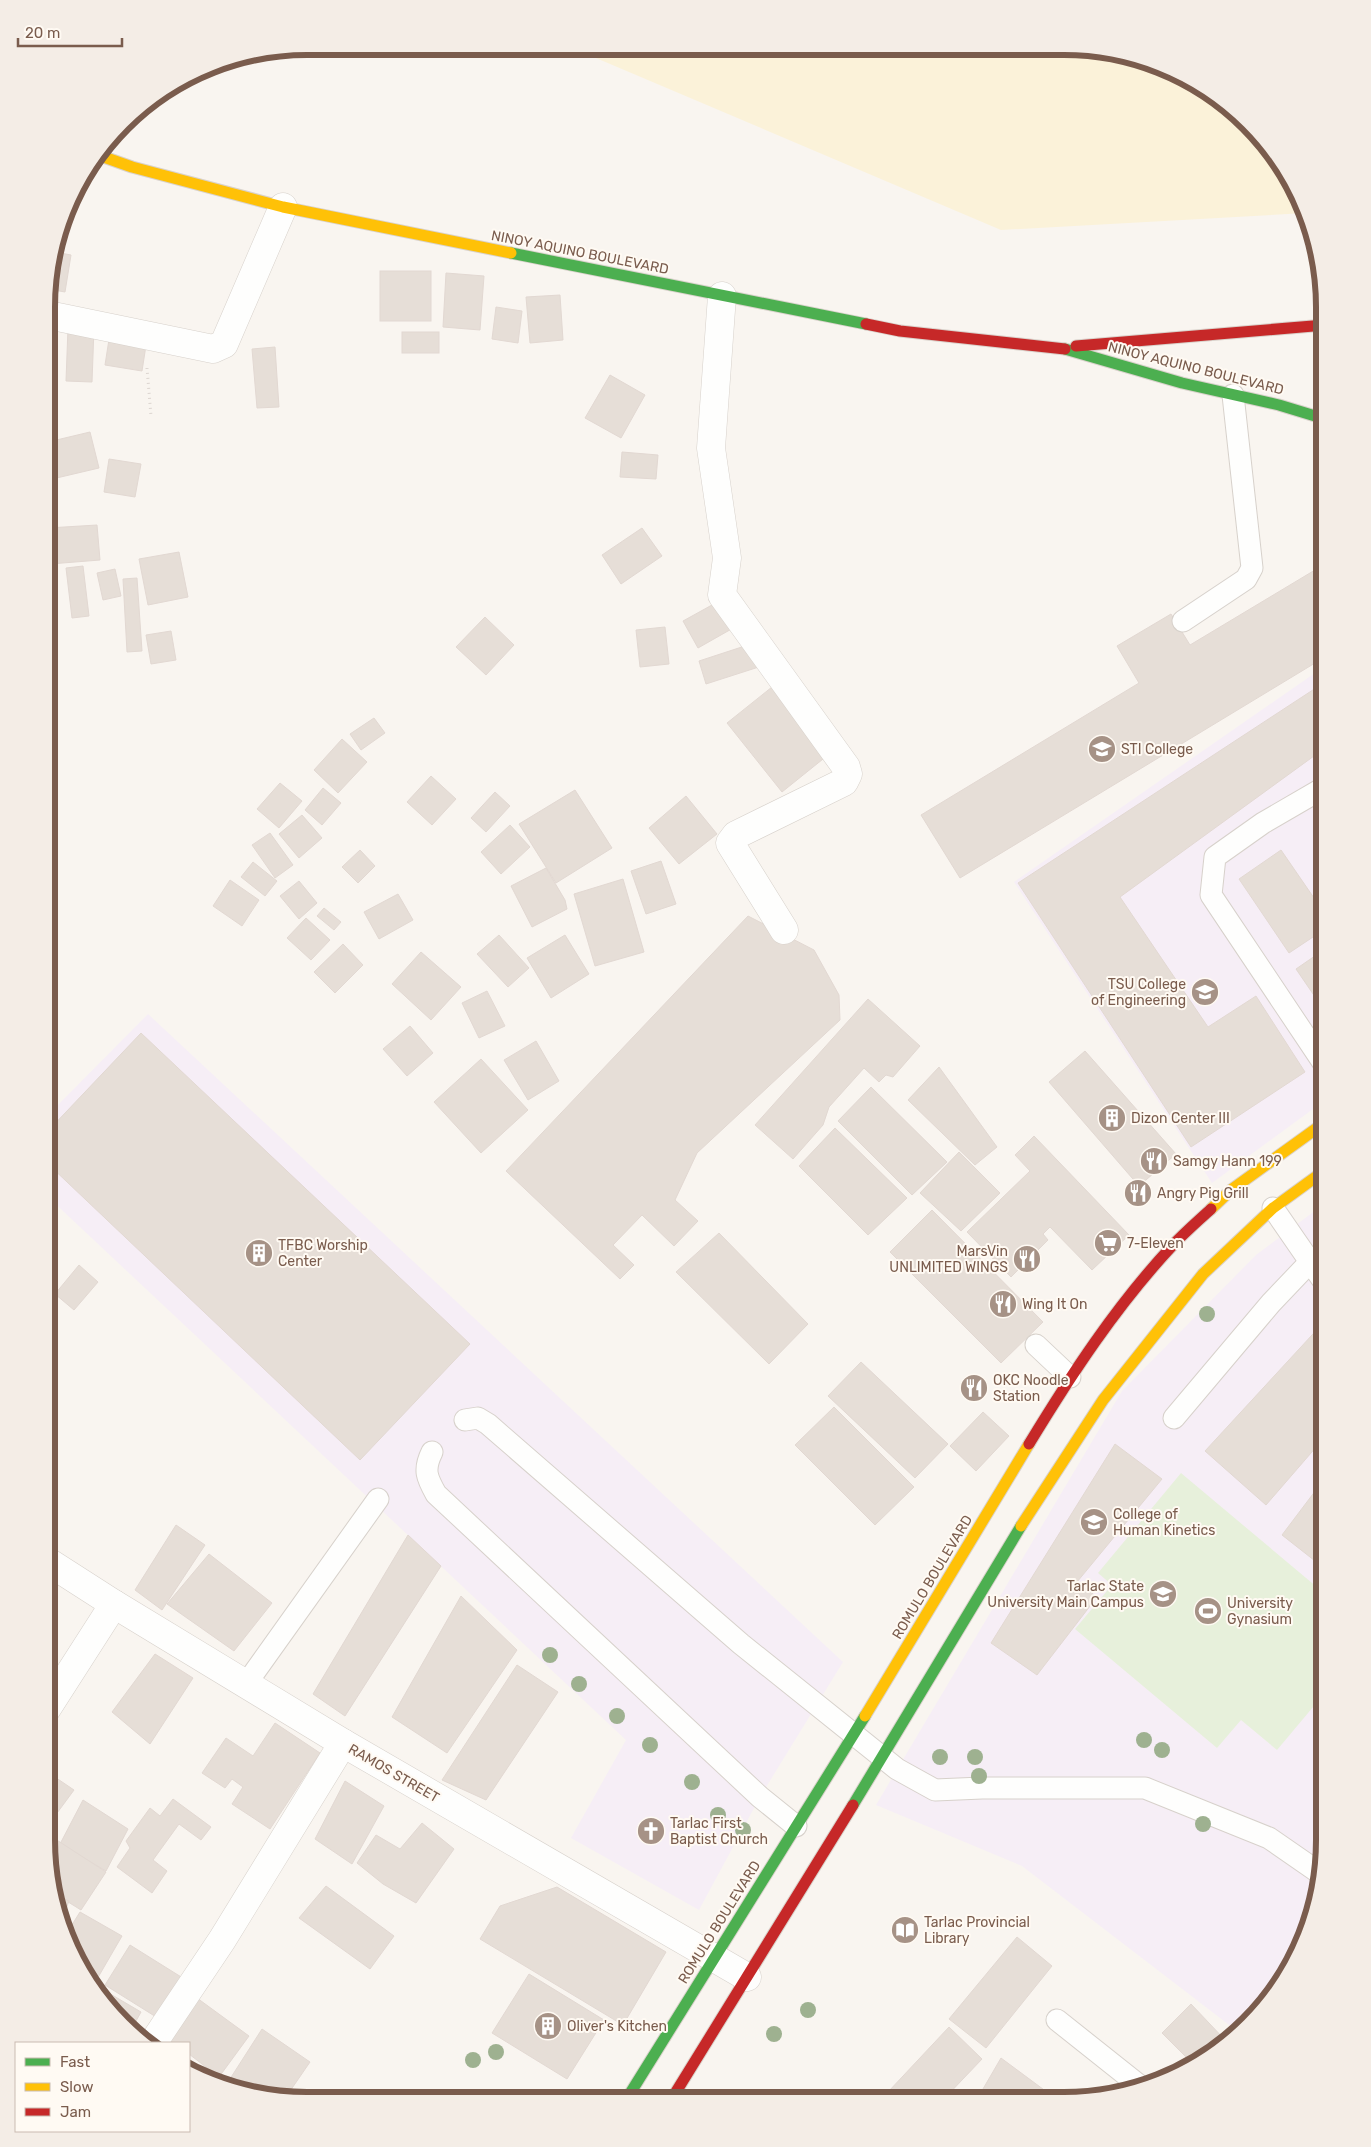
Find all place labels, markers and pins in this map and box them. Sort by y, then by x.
school or university icon: STI College [1087,734,1117,764]
place label: STI College [1121,741,1193,758]
place label: TSU College of Engineering [1091,976,1186,1009]
school or university icon: TSU College of Engineering [1190,977,1220,1007]
building icon: Dizon Center III [1097,1103,1127,1133]
place label: Dizon Center III [1131,1110,1230,1127]
restaurant icon: Samgy Hann 199 [1139,1146,1169,1176]
place label: Samgy Hann 199 [1173,1153,1282,1170]
restaurant icon: Angry Pig Grill [1123,1178,1153,1208]
place label: Angry Pig Grill [1157,1185,1249,1202]
supermarket icon: 7-Eleven [1093,1228,1123,1258]
place label: 7-Eleven [1127,1235,1184,1252]
place label: TFBC Worship Center [278,1237,368,1270]
building icon: TFBC Worship Center [244,1238,274,1268]
place label: MarsVin UNLIMITED WINGS [889,1243,1008,1276]
restaurant icon: MarsVin UNLIMITED WINGS [1012,1244,1042,1274]
restaurant icon: Wing It On [988,1289,1018,1319]
place label: Wing It On [1022,1296,1088,1313]
place label: OKC Noodle Station [993,1372,1069,1405]
restaurant icon: OKC Noodle Station [959,1373,989,1403]
place label: College of Human Kinetics [1113,1506,1215,1539]
school or university icon: College of Human Kinetics [1079,1507,1109,1537]
place label: Tarlac State University Main Campus [987,1578,1144,1611]
school or university icon: Tarlac State University Main Campus [1148,1579,1178,1609]
place label: University Gynasium [1227,1595,1293,1628]
sports icon: University Gynasium [1193,1596,1223,1626]
place label: Tarlac First Baptist Church [670,1815,768,1848]
church icon: Tarlac First Baptist Church [636,1816,666,1846]
place label: Tarlac Provincial Library [924,1914,1030,1947]
library icon: Tarlac Provincial Library [890,1915,920,1945]
building icon: Oliver's Kitchen [533,2011,563,2041]
place label: Oliver's Kitchen [567,2018,667,2035]

